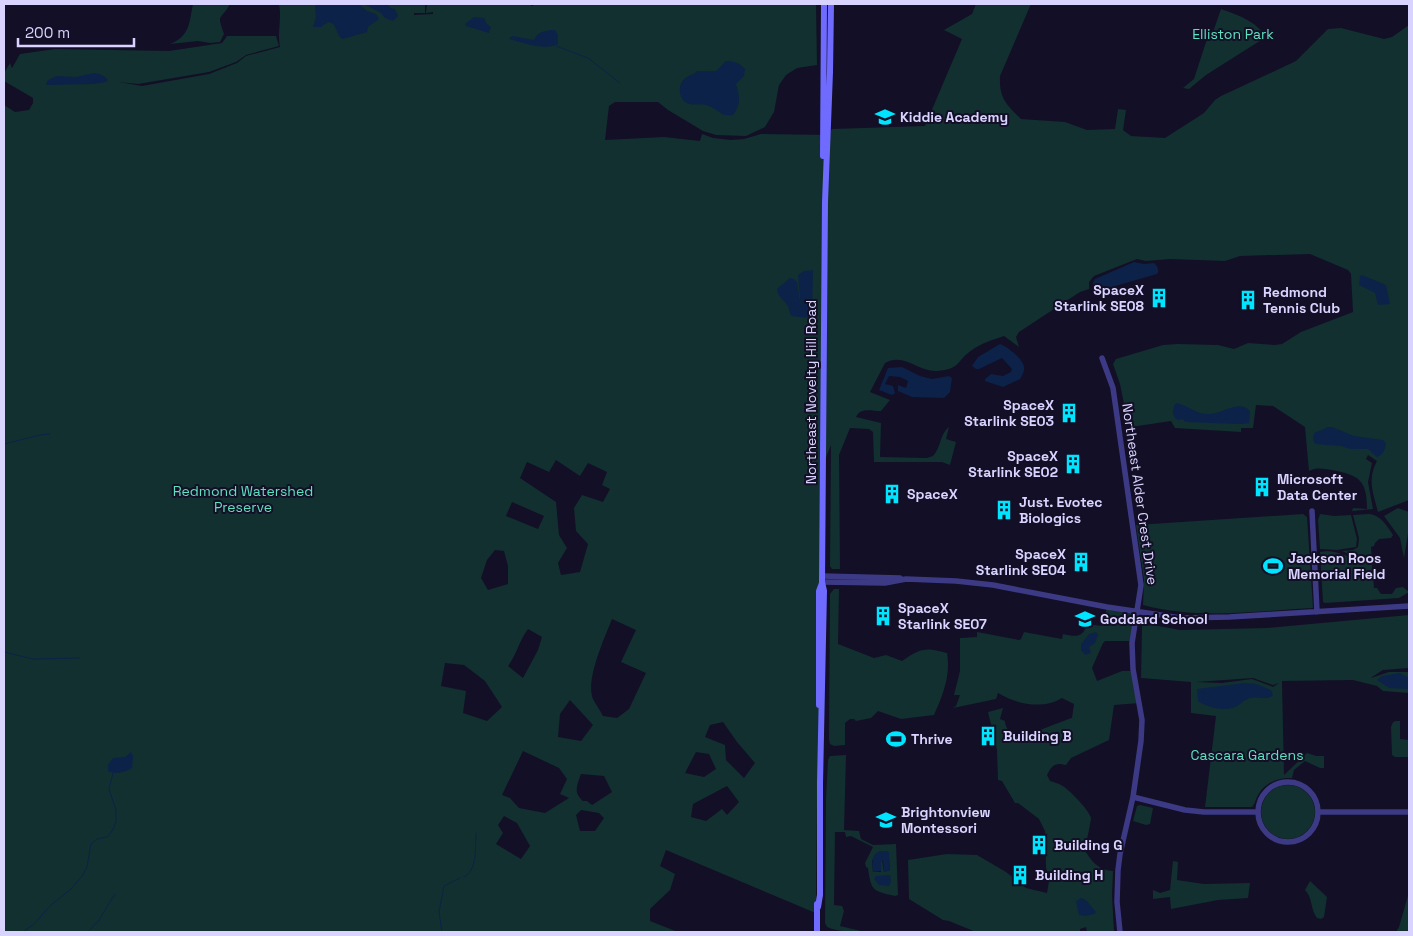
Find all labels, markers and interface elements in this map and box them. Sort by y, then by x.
scale bar [18,15,134,47]
text: 200 m [25,23,70,42]
park label: Elliston Park [1192,25,1274,43]
school or university icon: Kiddie Academy [874,106,896,128]
place label: Kiddie Academy [900,108,1008,126]
place label: SpaceX Starlink SE08 [1054,281,1145,315]
place label: Redmond Tennis Club [1263,283,1340,317]
building icon: SpaceX Starlink SE08 [1148,287,1170,309]
building icon: Redmond Tennis Club [1237,289,1259,311]
street label: Northeast Novelty Hill Road [802,300,820,484]
place label: SpaceX Starlink SE03 [964,396,1054,430]
building icon: SpaceX Starlink SE03 [1058,402,1080,424]
street label: Northeast Alder Crest Drive [1118,402,1162,586]
place label: SpaceX Starlink SE02 [968,447,1058,481]
building icon: SpaceX Starlink SE02 [1062,453,1084,475]
place label: Microsoft Data Center [1277,470,1358,504]
building icon: Microsoft Data Center [1251,476,1273,498]
park label: Redmond Watershed Preserve [173,482,313,516]
building icon: SpaceX [881,483,903,505]
place label: SpaceX [907,485,958,503]
place label: Just. Evotec Biologics [1019,493,1103,527]
building icon: Just. Evotec Biologics [993,499,1015,521]
place label: SpaceX Starlink SE04 [976,545,1066,579]
place label: Jackson Roos Memorial Field [1288,549,1386,583]
building icon: SpaceX Starlink SE04 [1070,551,1092,573]
sports icon: Jackson Roos Memorial Field [1262,555,1284,577]
place label: SpaceX Starlink SE07 [898,599,987,633]
building icon: SpaceX Starlink SE07 [872,605,894,627]
school or university icon: Goddard School [1074,608,1096,630]
place label: Goddard School [1100,610,1208,628]
building icon: Building B [977,725,999,747]
place label: Building B [1003,727,1071,745]
sports icon: Thrive [885,728,907,750]
place label: Thrive [911,730,953,748]
park label: Cascara Gardens [1190,746,1304,764]
place label: Brightonview Montessori [901,803,990,837]
school or university icon: Brightonview Montessori [875,809,897,831]
building icon: Building G [1028,834,1050,856]
place label: Building G [1054,836,1122,854]
building icon: Building H [1009,864,1031,886]
place label: Building H [1035,866,1103,884]

